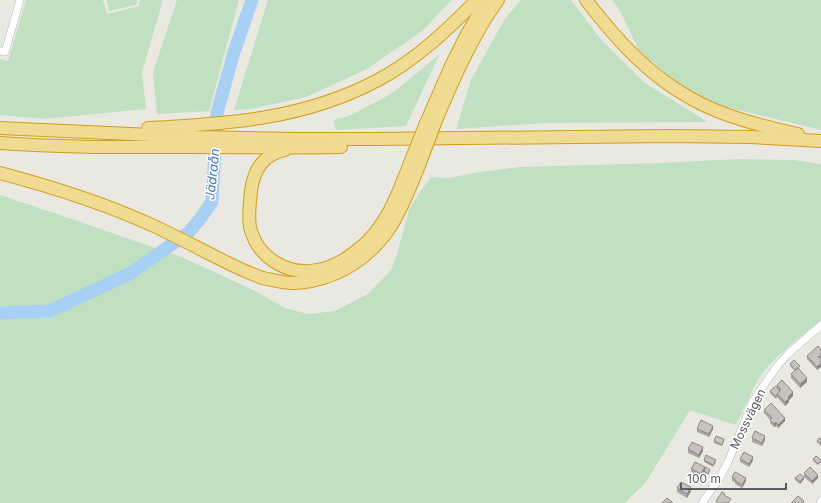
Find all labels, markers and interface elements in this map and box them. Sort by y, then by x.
water label: Jädraån [201,147,223,201]
street label: Mossvägen [726,386,769,452]
scale bar [681,465,786,491]
text: 100 m [687,471,721,486]

